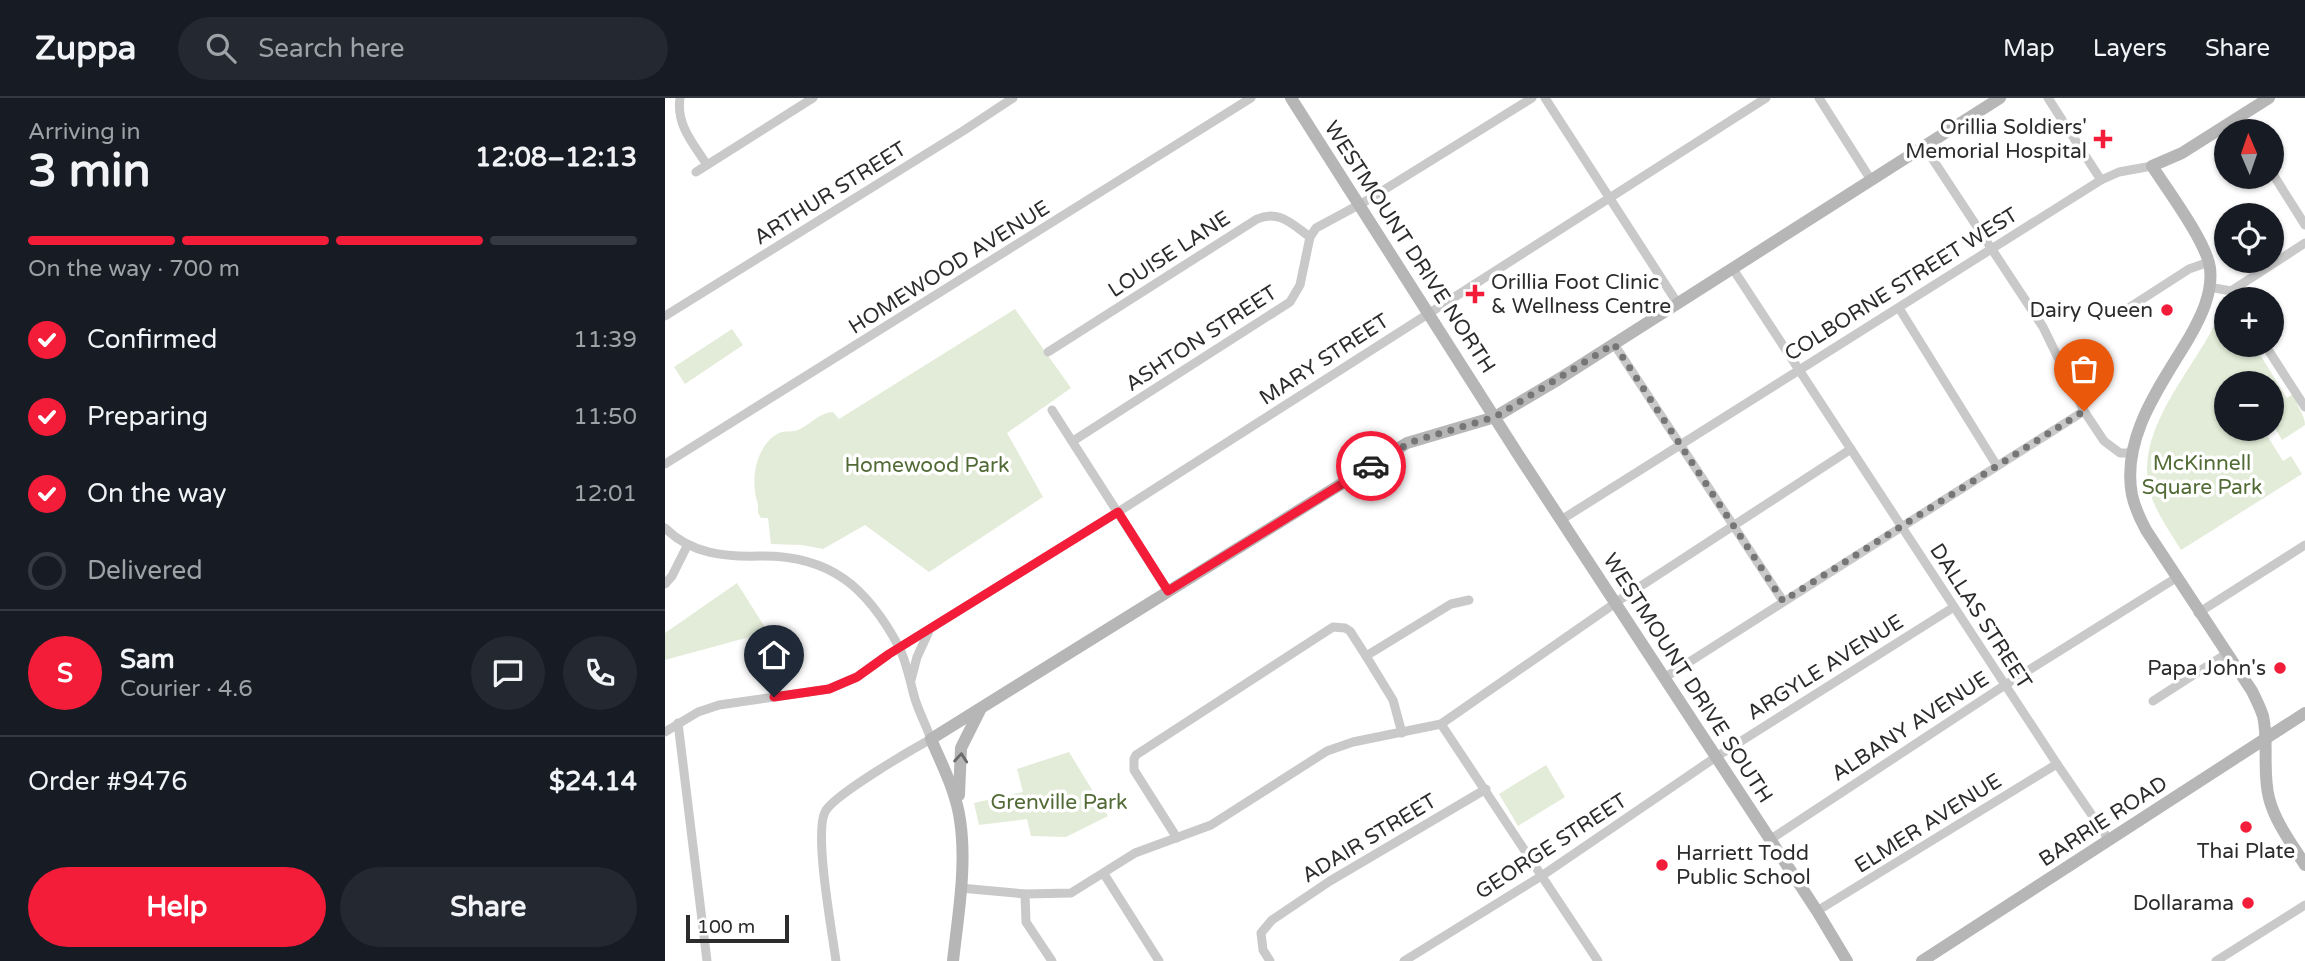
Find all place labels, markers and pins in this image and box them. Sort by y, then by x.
place label: Orillia Soldiers' Memorial Hospital [1905,115,2087,164]
marker: Orillia Soldiers' Memorial Hospital [2093,129,2113,149]
place label: Orillia Foot Clinic & Wellness Centre [1491,270,1671,319]
marker: Orillia Foot Clinic & Wellness Centre [1465,284,1485,304]
place label: Dairy Queen [2029,298,2153,323]
marker: Dairy Queen [2159,302,2175,318]
pin [2054,339,2114,411]
pin [744,625,804,697]
place label: Papa John's [2147,656,2266,681]
marker: Papa John's [2272,660,2288,676]
marker: Thai Plate [2238,819,2254,835]
place label: Thai Plate [2197,839,2295,864]
place label: Harriett Todd Public School [1676,841,1811,890]
marker: Harriett Todd Public School [1654,857,1670,873]
place label: Dollarama [2133,891,2234,916]
marker: Dollarama [2240,895,2256,911]

